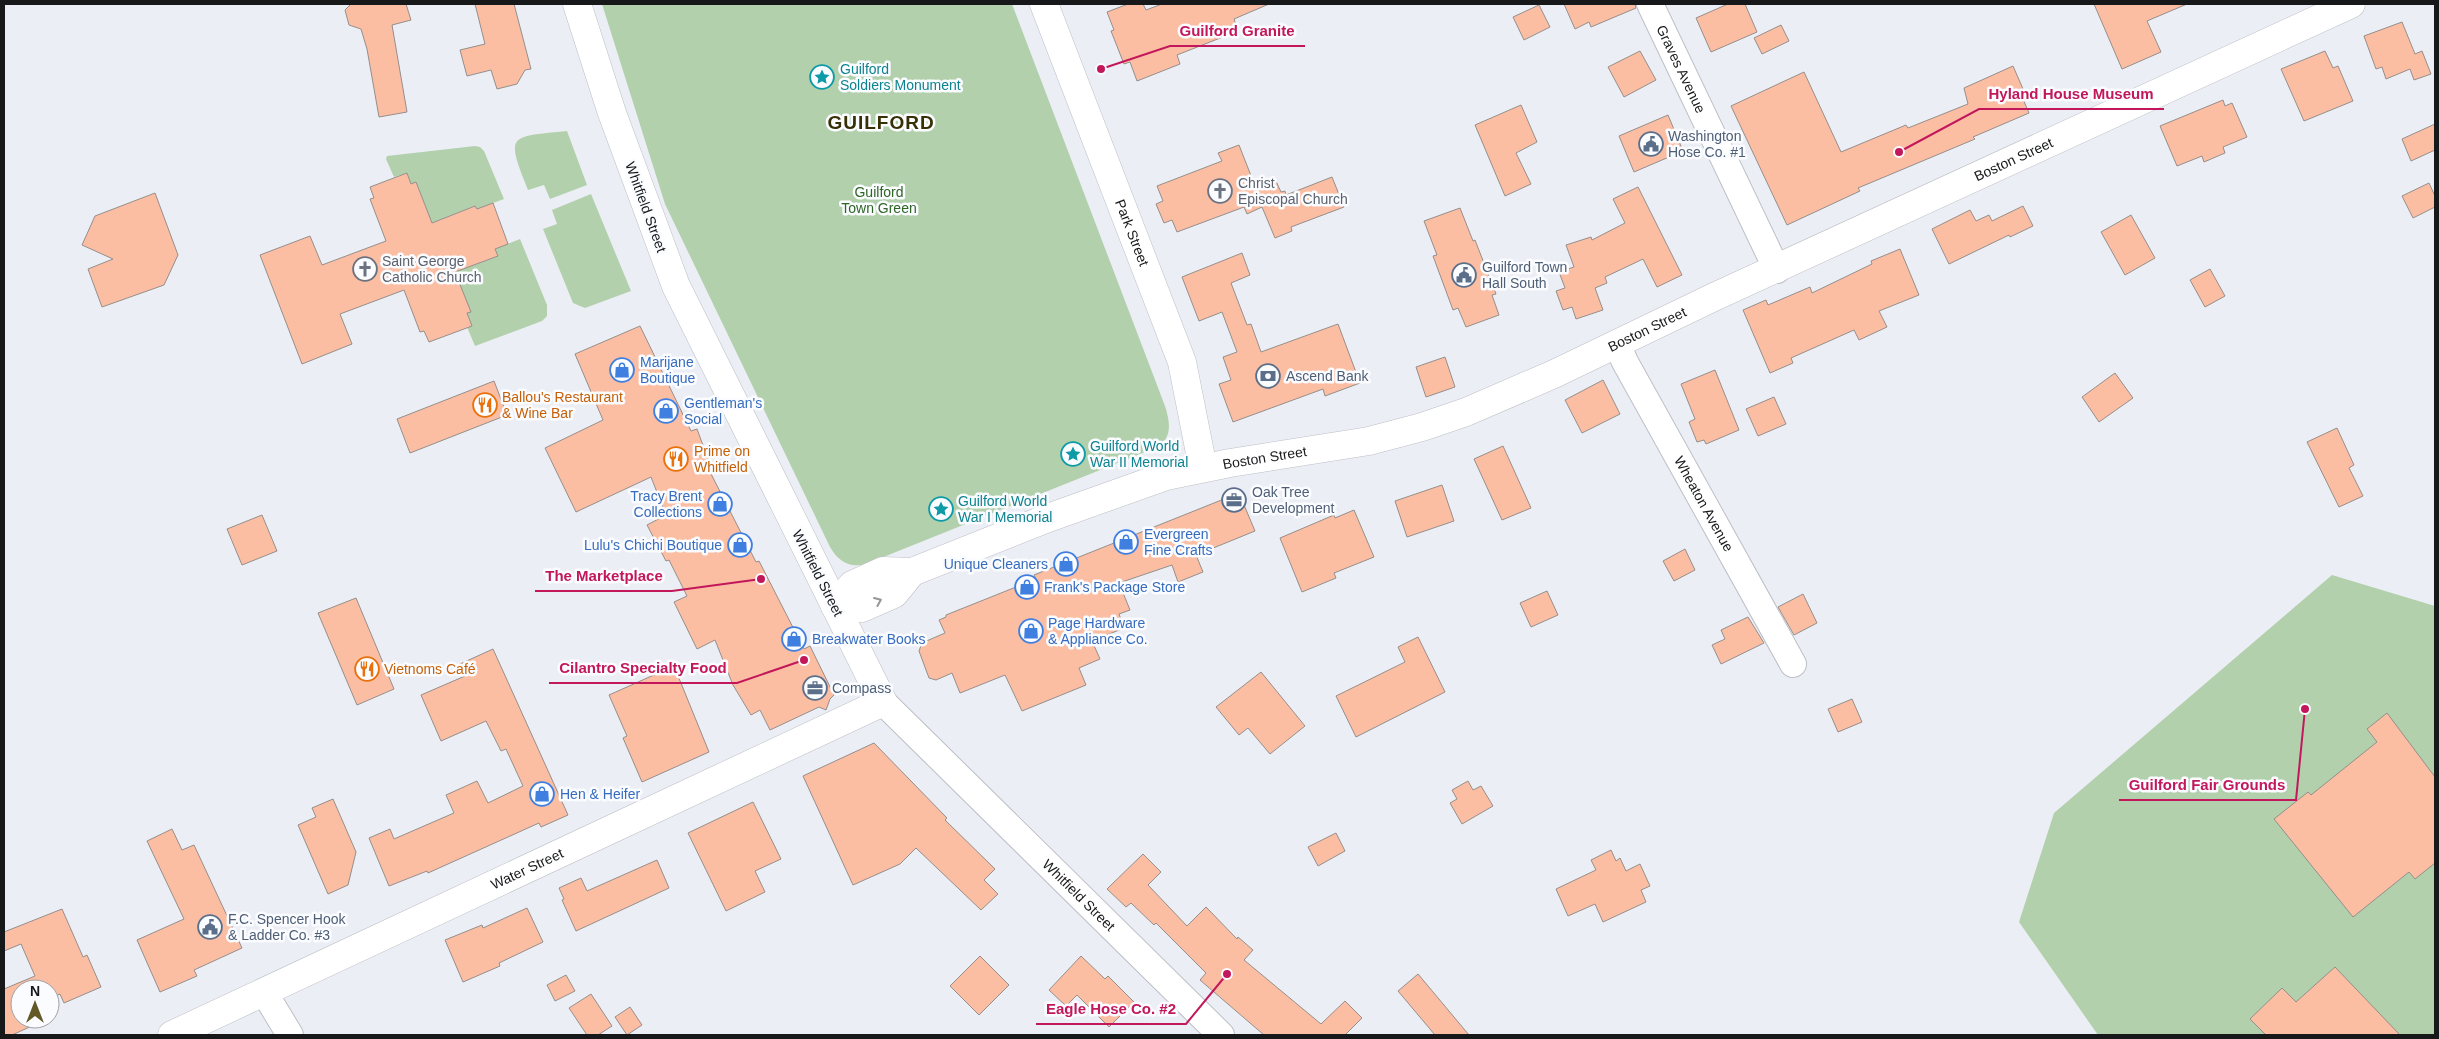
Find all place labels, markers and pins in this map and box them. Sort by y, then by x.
callout: Guilford Granite [1170,16,1305,46]
place label: Guilford Soldiers Monument [840,61,961,93]
place icon: Guilford Soldiers Monument [809,64,835,90]
callout: Hyland House Museum [1979,79,2164,109]
place label: Washington Hose Co. #1 [1668,128,1746,160]
public building icon: Washington Hose Co. #1 [1638,131,1664,157]
place label: Christ Episcopal Church [1238,175,1348,207]
church icon: Christ Episcopal Church [1207,178,1233,204]
place label: Saint George Catholic Church [382,253,482,285]
church icon: Saint George Catholic Church [352,256,378,282]
place label: Guilford Town Hall South [1482,259,1567,291]
public building icon: Guilford Town Hall South [1451,262,1477,288]
place label: Marijane Boutique [640,354,695,386]
shop icon: Marijane Boutique [609,357,635,383]
bank icon: Ascend Bank [1255,363,1281,389]
place label: Ascend Bank [1286,368,1369,384]
place label: Ballou's Restaurant & Wine Bar [502,389,623,421]
restaurant icon: Ballou's Restaurant & Wine Bar [472,392,498,418]
place label: Gentleman's Social [684,395,762,427]
shop icon: Gentleman's Social [653,398,679,424]
place label: Guilford World War II Memorial [1090,438,1188,470]
place icon: Guilford World War II Memorial [1060,441,1086,467]
place label: Prime on Whitfield [694,443,750,475]
restaurant icon: Prime on Whitfield [663,446,689,472]
place label: Oak Tree Development [1252,484,1335,516]
office icon: Oak Tree Development [1221,487,1247,513]
place label: Tracy Brent Collections [630,488,702,520]
shop icon: Tracy Brent Collections [707,491,733,517]
place label: Guilford World War I Memorial [958,493,1052,525]
place icon: Guilford World War I Memorial [928,496,954,522]
place label: Evergreen Fine Crafts [1144,526,1212,558]
shop icon: Evergreen Fine Crafts [1113,529,1139,555]
shop icon: Lulu's Chichi Boutique [727,532,753,558]
place label: Lulu's Chichi Boutique [584,537,722,553]
shop icon: Unique Cleaners [1053,551,1079,577]
place label: Unique Cleaners [944,556,1048,572]
callout: The Marketplace [535,561,672,591]
shop icon: Frank's Package Store [1014,574,1040,600]
place label: Frank's Package Store [1044,579,1185,595]
place label: Page Hardware & Appliance Co. [1048,615,1148,647]
shop icon: Page Hardware & Appliance Co. [1018,618,1044,644]
shop icon: Breakwater Books [781,626,807,652]
place label: Breakwater Books [812,631,926,647]
callout: Cilantro Specialty Food [549,653,737,683]
restaurant icon: Vietnoms Café [354,656,380,682]
place label: Vietnoms Café [384,661,476,677]
office icon: Compass [802,675,828,701]
place label: Compass [832,680,891,696]
callout: Guilford Fair Grounds [2119,770,2296,800]
shop icon: Hen & Heifer [529,781,555,807]
place label: Hen & Heifer [560,786,640,802]
place label: F.C. Spencer Hook & Ladder Co. #3 [228,911,346,943]
public building icon: F.C. Spencer Hook & Ladder Co. #3 [197,914,223,940]
callout: Eagle Hose Co. #2 [1036,994,1186,1024]

